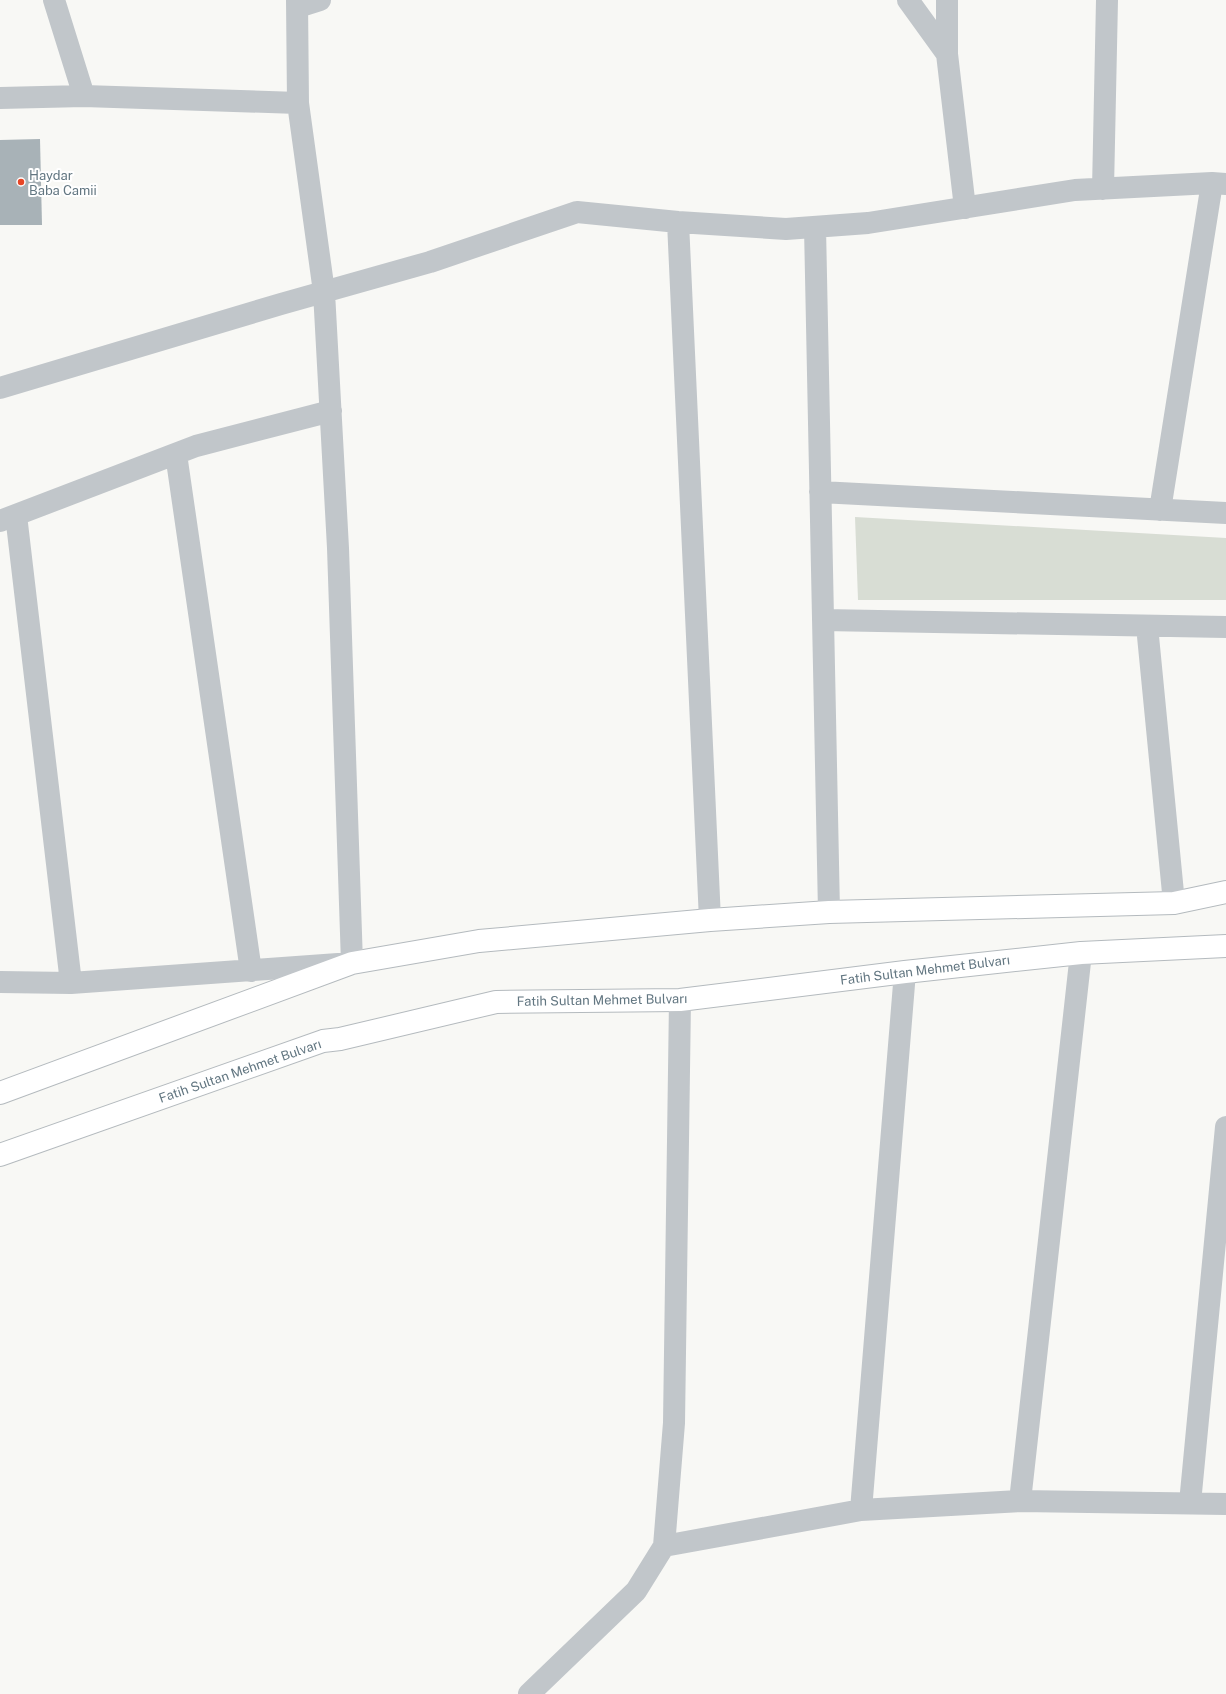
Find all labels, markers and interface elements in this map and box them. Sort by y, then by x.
place label: Haydar Baba Camii [29,168,97,198]
marker: Haydar Baba Camii [16,177,26,187]
street label: Fatih Sultan Mehmet Bulvarı [839,952,1011,988]
street label: Fatih Sultan Mehmet Bulvarı [516,991,688,1009]
street label: Fatih Sultan Mehmet Bulvarı [157,1036,323,1106]

